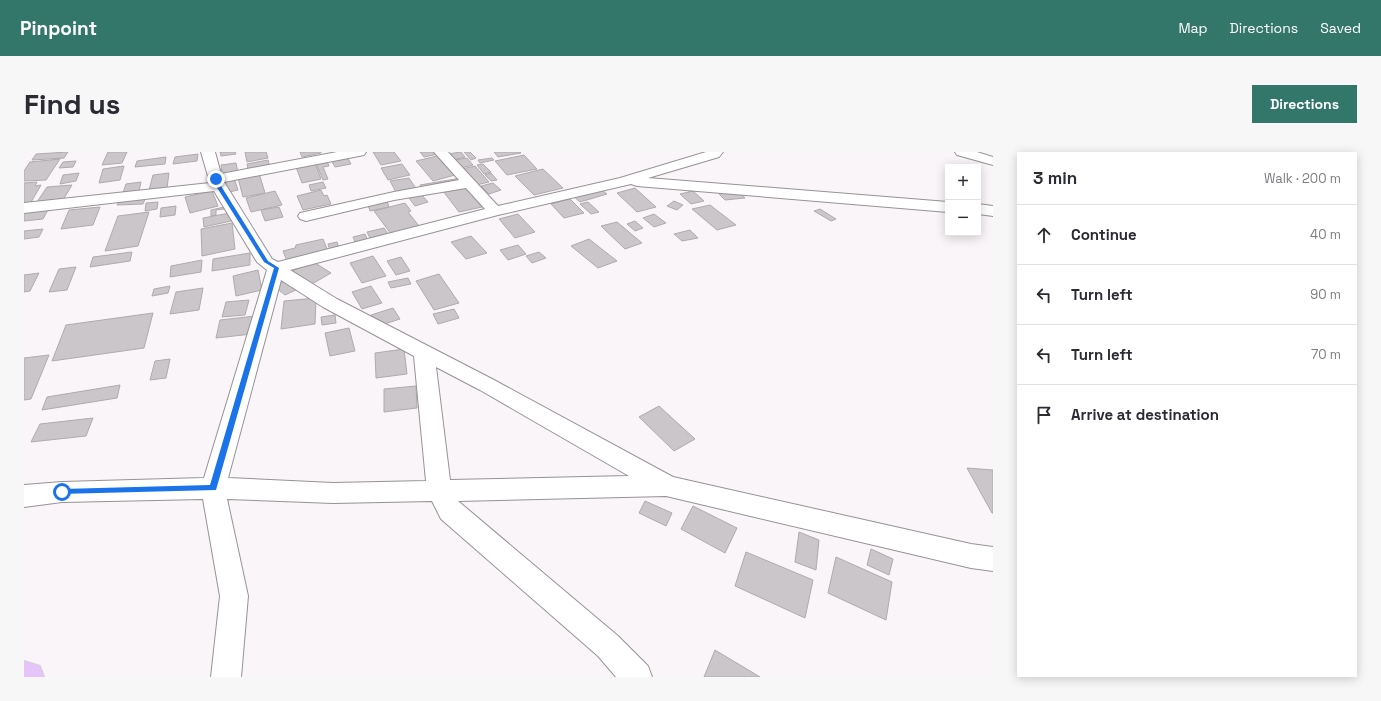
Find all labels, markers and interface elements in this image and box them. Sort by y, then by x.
text: Pinpoint [20,16,97,41]
text: Map [1178,19,1208,37]
text: Directions [1230,19,1298,37]
text: Saved [1320,19,1361,37]
button: Directions [1252,85,1357,123]
text: Find us [24,86,121,122]
map controls [945,164,981,236]
button: + [945,164,981,200]
text: 3 min [1033,167,1077,189]
route end [207,170,225,188]
text: Walk · 200 m [1264,170,1341,187]
button: − [945,200,981,236]
icon: ahead [1033,224,1055,246]
text: Continue [1071,225,1137,244]
text: 40 m [1310,226,1341,243]
icon: left [1033,284,1055,306]
text: Turn left [1071,285,1133,304]
text: 90 m [1310,286,1341,303]
icon: left [1033,344,1055,366]
text: Turn left [1071,345,1133,364]
text: 70 m [1311,346,1341,363]
icon: arrive [1033,404,1055,426]
text: Arrive at destination [1071,405,1219,424]
route start [53,483,71,501]

